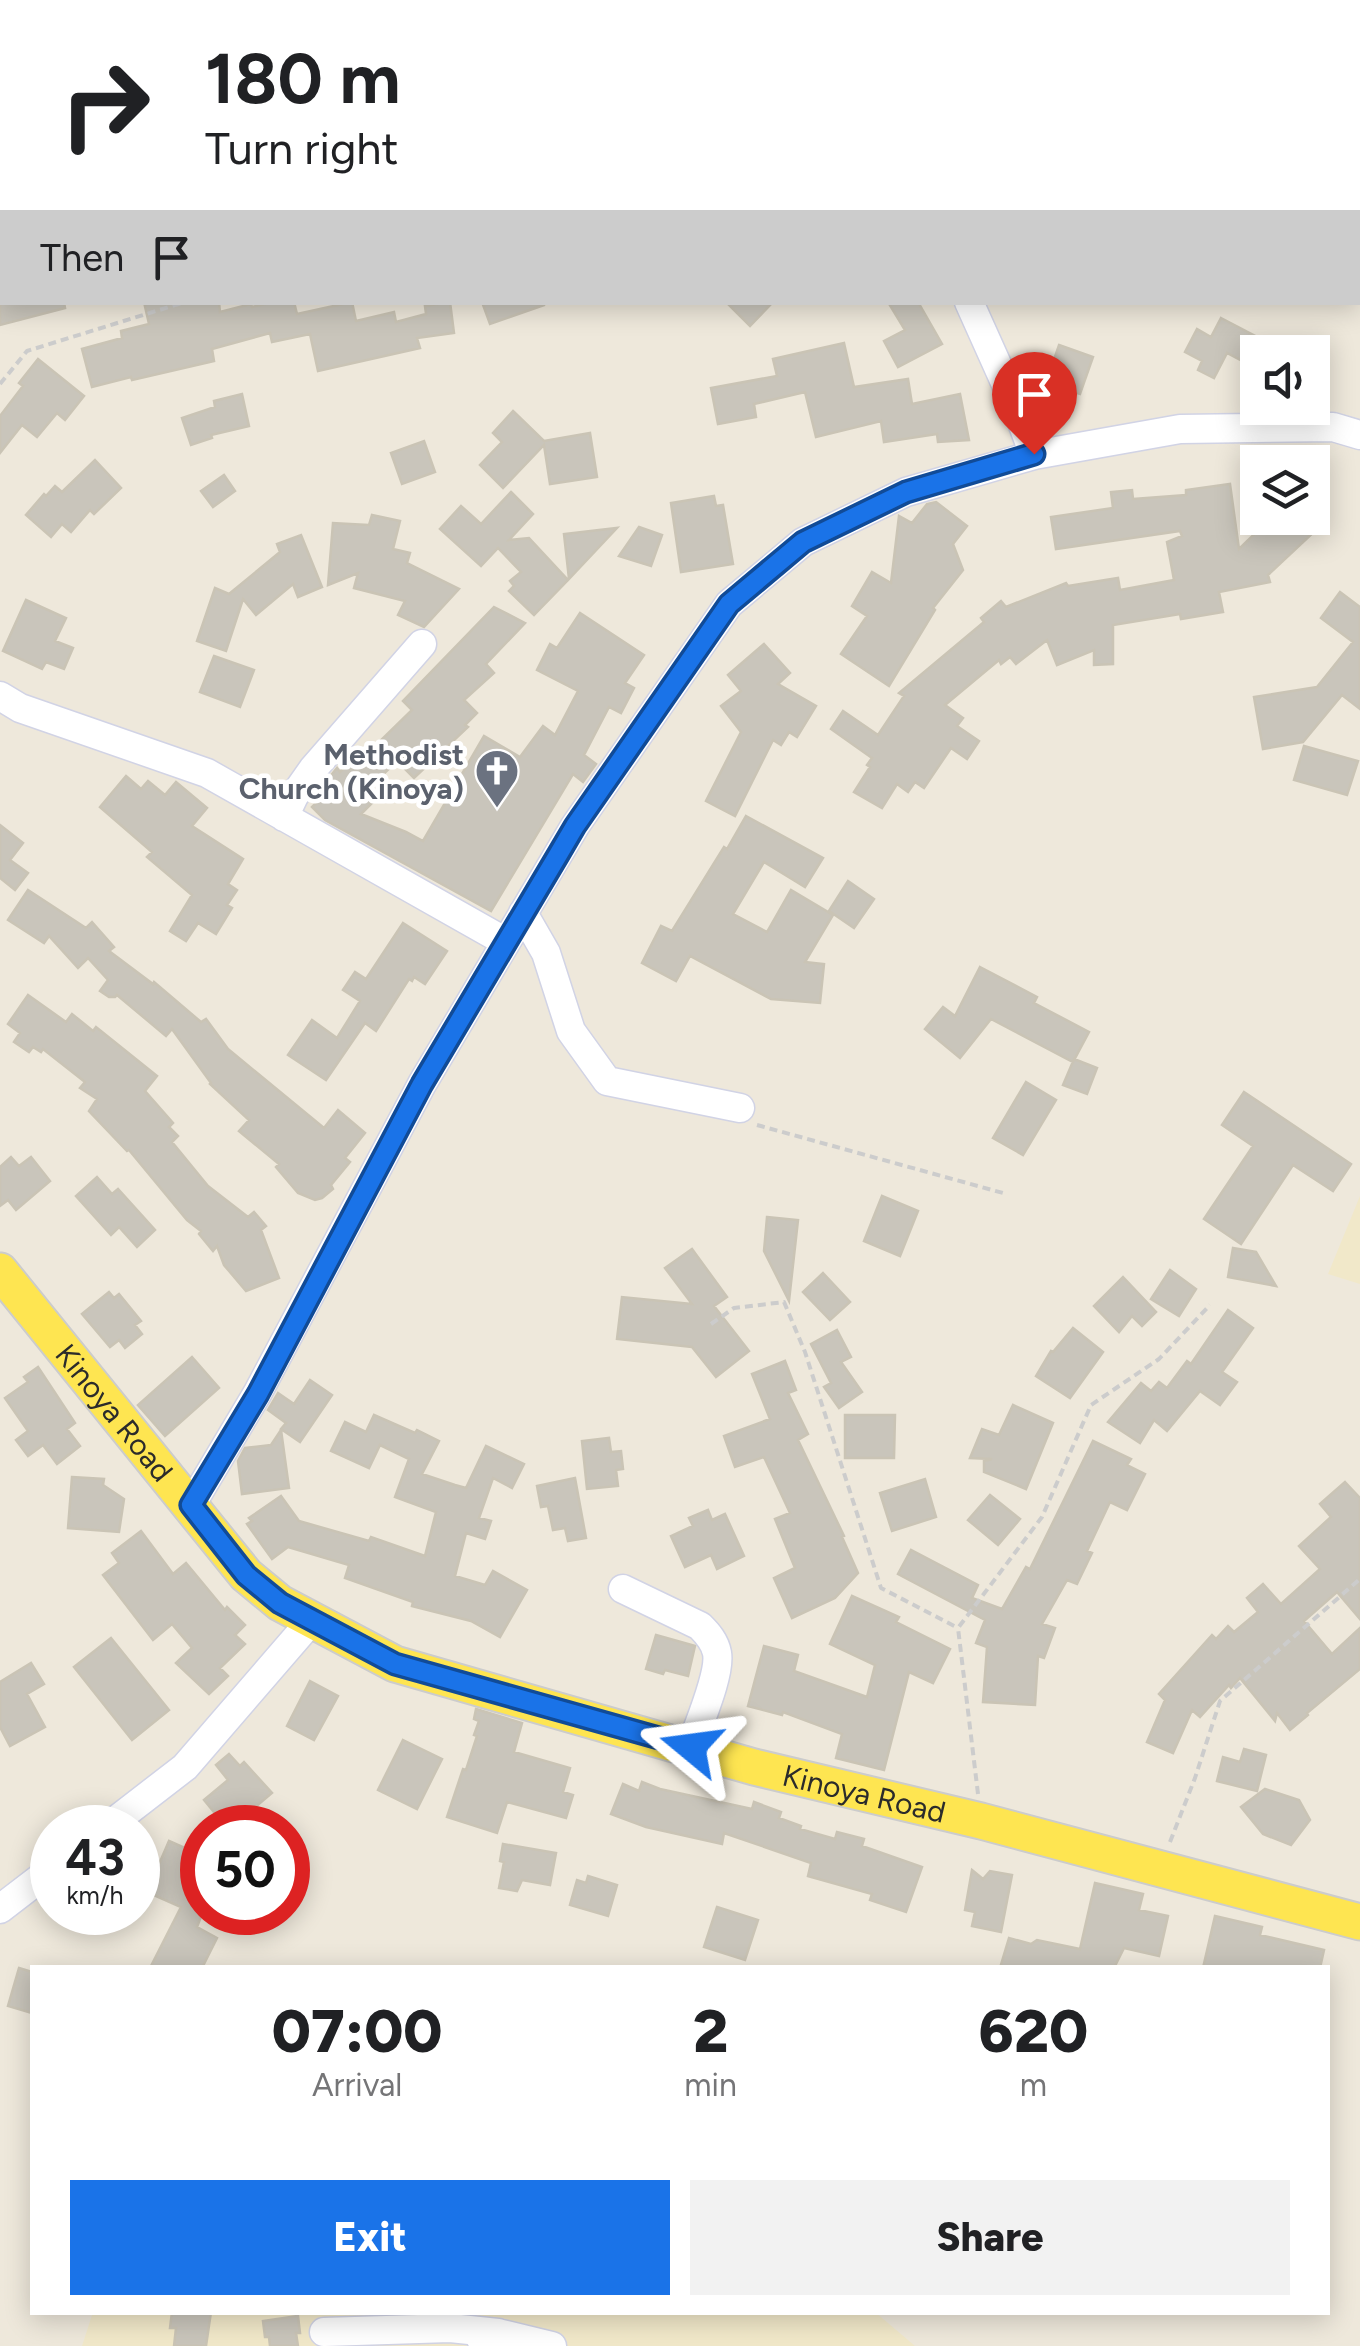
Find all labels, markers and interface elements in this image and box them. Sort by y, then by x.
text: 180 m [205,36,400,121]
icon: right [40,40,170,170]
text: Turn right [205,121,398,175]
icon: arrive [144,230,199,285]
text: Then [40,235,124,281]
map controls [1240,335,1330,535]
button: sound [1240,335,1330,425]
pin [992,352,1077,455]
icon: arrive [1007,367,1062,422]
button: layers [1240,445,1330,535]
place label: Methodist Church (Kinoya) [239,736,464,807]
church icon: Methodist Church (Kinoya) [474,748,520,809]
street label: Kinoya Road [48,1336,181,1489]
position arrow [639,1695,743,1799]
street label: Kinoya Road [779,1756,949,1830]
speed limit sign: 50 [180,1805,310,1935]
text: 43 [65,1827,125,1888]
text: km/h [66,1880,124,1910]
text: 07:00 [272,1995,442,2067]
text: 2 [693,1995,728,2067]
text: 620 [979,1995,1088,2067]
text: Arrival [312,2066,402,2104]
text: min [684,2066,737,2104]
text: m [1020,2066,1047,2104]
button: Exit [70,2180,670,2295]
button: Share [690,2180,1290,2295]

